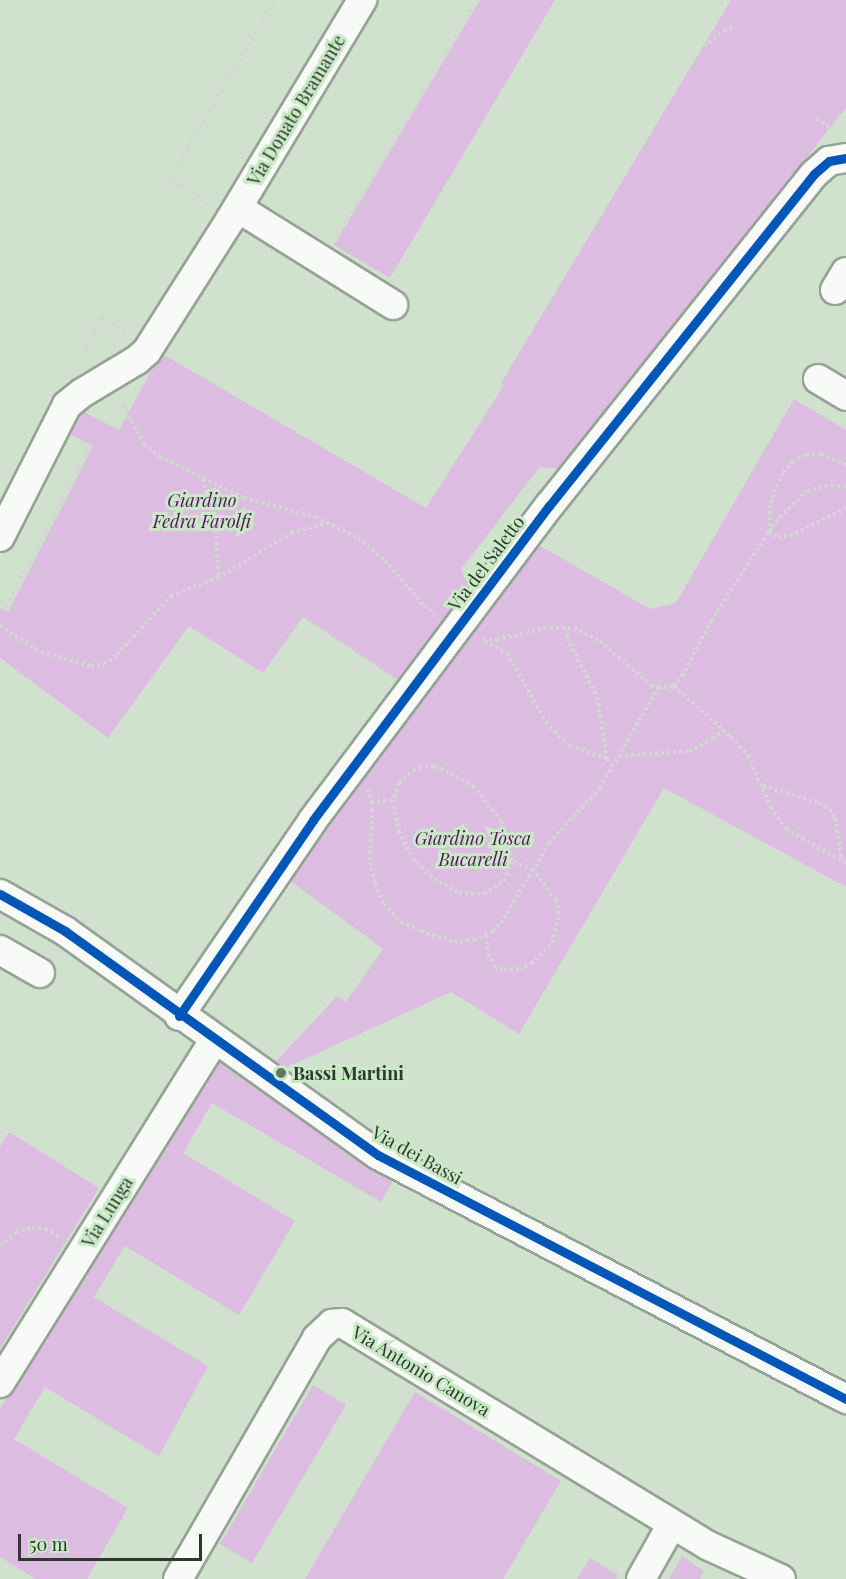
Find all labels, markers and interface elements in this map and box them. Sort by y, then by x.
street label: Via Donato Bramante [242,31,350,189]
park label: Giardino Fedra Farolfi [153,490,251,532]
street label: Via del Saletto [443,511,529,615]
park label: Giardino Tosca Bucarelli [415,828,531,870]
place label: Bassi Martini [293,1062,404,1084]
marker: Bassi Martini [274,1066,288,1080]
street label: Via dei Bassi [368,1121,466,1189]
street label: Via Lunga [77,1173,137,1251]
street label: Via Antonio Canova [348,1321,494,1421]
scale bar [21,1522,206,1560]
text: 50 m [29,1532,68,1556]

